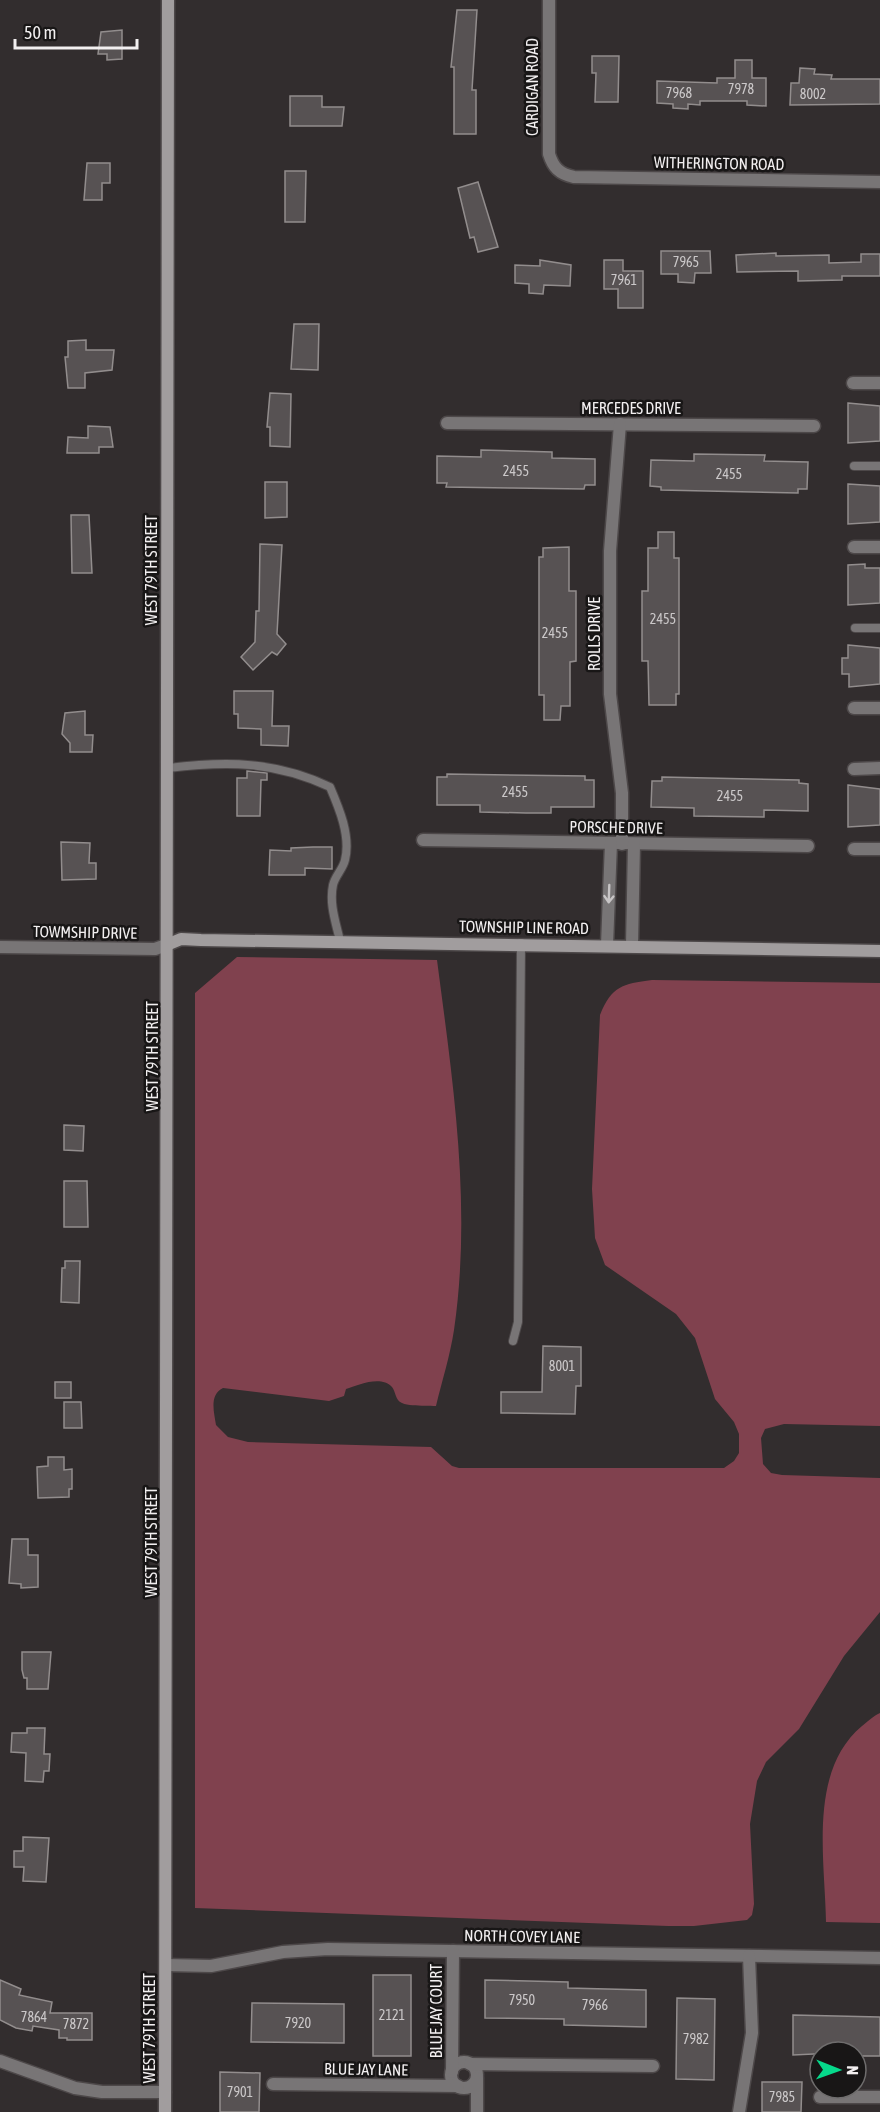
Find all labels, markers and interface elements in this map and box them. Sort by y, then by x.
scale bar [15,12,136,50]
text: 50 m [24,22,56,43]
street label: CARDIGAN ROAD [523,38,541,136]
house number: 7978 [728,81,755,97]
house number: 7968 [666,85,693,101]
house number: 8002 [800,86,826,102]
street label: WITHERINGTON ROAD [654,153,784,173]
house number: 7965 [673,254,699,270]
house number: 7961 [611,272,637,288]
street label: MERCEDES DRIVE [581,399,681,417]
house number: 2455 [503,463,529,479]
house number: 2455 [716,466,742,482]
street label: WEST 79TH STREET [142,515,160,625]
street label: ROLLS DRIVE [585,597,603,671]
house number: 2455 [650,611,676,627]
house number: 2455 [542,625,568,641]
house number: 2455 [502,784,528,800]
house number: 2455 [717,788,743,804]
street label: PORSCHE DRIVE [569,817,663,837]
one-way arrow [603,883,615,903]
street label: TOWNSHIP LINE ROAD [459,917,589,937]
street label: TOWMSHIP DRIVE [33,922,137,942]
street label: WEST 79TH STREET [143,1001,161,1111]
house number: 8001 [549,1358,575,1374]
street label: WEST 79TH STREET [142,1487,160,1597]
street label: NORTH COVEY LANE [464,1926,580,1946]
street label: BLUE JAY COURT [427,1964,445,2058]
street label: WEST 79TH STREET [140,1973,158,2083]
house number: 7950 [509,1992,536,2008]
house number: 7966 [582,1997,609,2013]
house number: 2121 [379,2007,405,2023]
house number: 7864 [21,2009,48,2025]
house number: 7920 [285,2015,312,2031]
house number: 7872 [63,2016,89,2032]
house number: 7982 [683,2031,709,2047]
north arrow [808,2040,868,2100]
street label: BLUE JAY LANE [324,2059,408,2079]
text: N [844,2065,862,2075]
house number: 7901 [227,2084,253,2100]
house number: 7985 [769,2089,795,2105]

